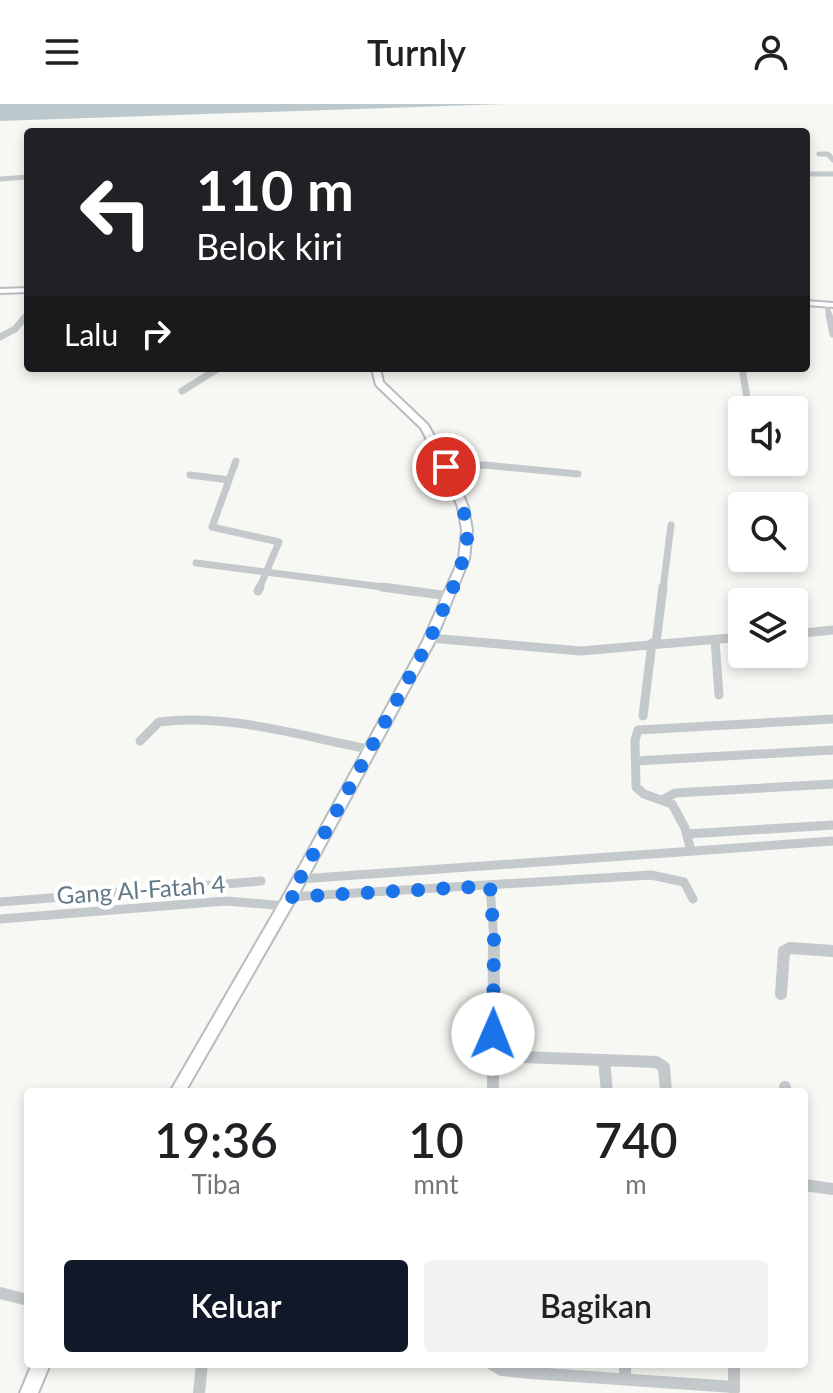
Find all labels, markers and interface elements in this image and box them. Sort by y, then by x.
icon: menu [40,30,84,74]
text: Turnly [367,30,466,74]
icon: person [749,30,793,74]
text: 110 m [196,156,354,223]
icon: left [64,160,168,264]
text: Belok kiri [196,224,343,268]
icon: right [134,312,178,356]
text: Lalu [64,316,118,352]
map controls [728,396,808,668]
button: sound [728,396,808,476]
pin [412,433,480,501]
icon: arrive [424,445,468,489]
button: search [728,492,808,572]
button: layers [728,588,808,668]
street label: Gang Al-Fatah 4 [56,869,226,909]
position arrow [451,992,535,1076]
text: 19:36 [154,1111,278,1168]
text: 10 [408,1111,464,1168]
text: 740 [594,1111,678,1168]
text: Tiba [192,1168,241,1200]
text: mnt [413,1168,459,1200]
text: m [625,1168,647,1200]
button: Keluar [64,1260,408,1352]
button: Bagikan [424,1260,768,1352]

